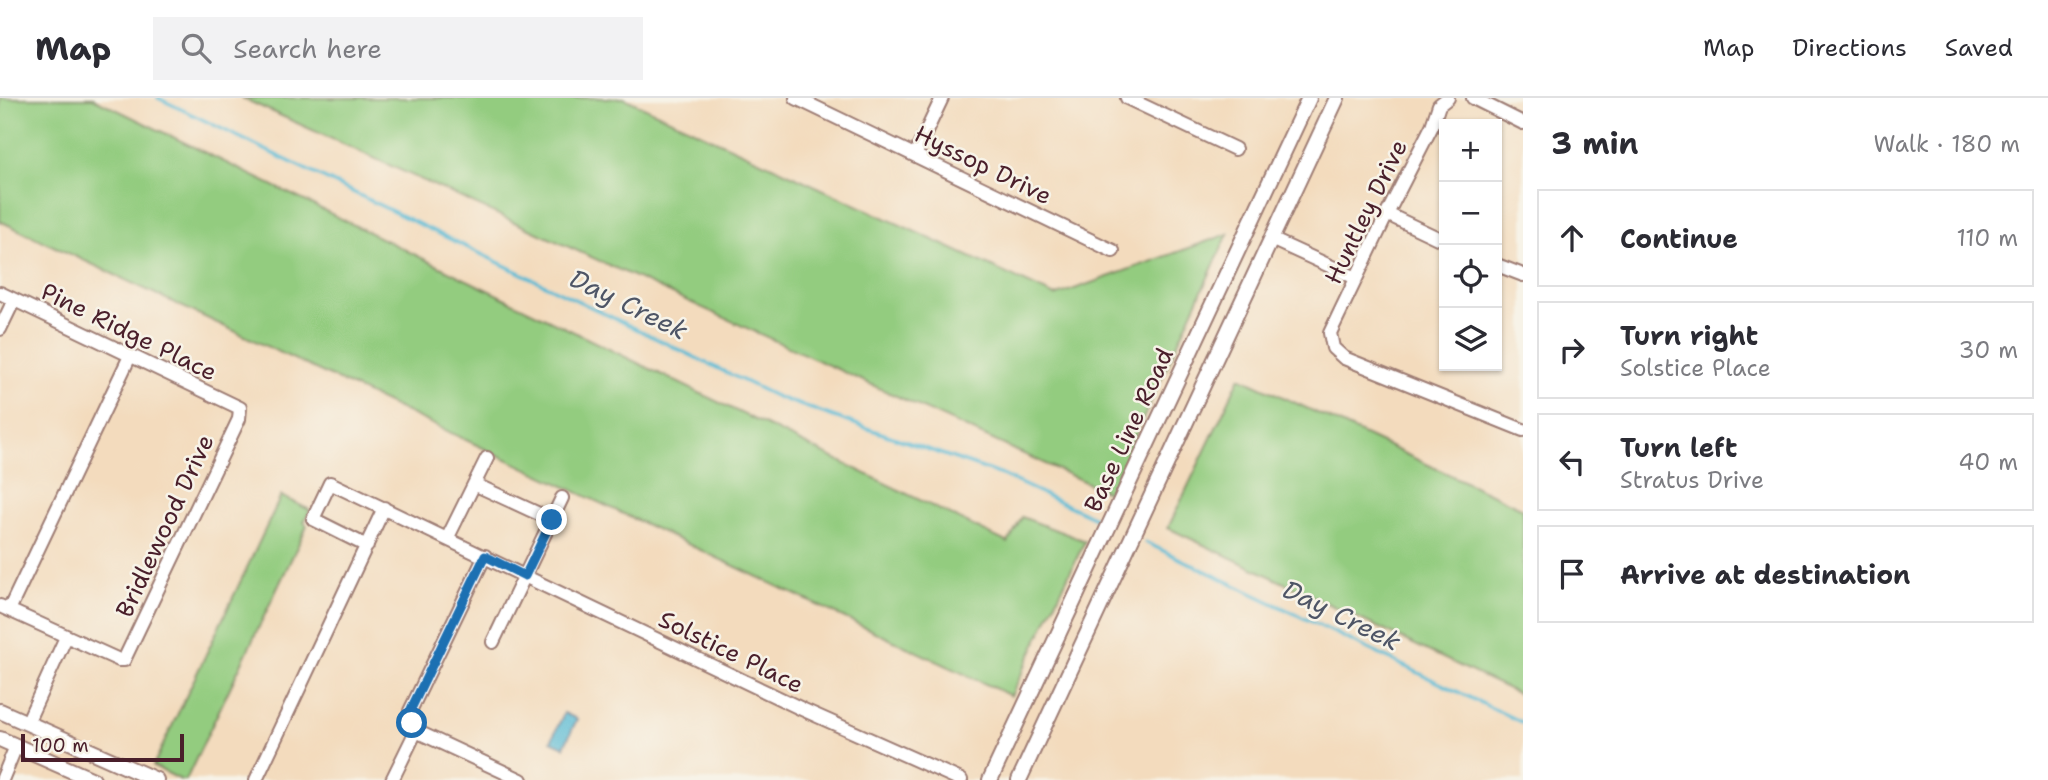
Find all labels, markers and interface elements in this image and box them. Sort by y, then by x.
search box [153,17,643,80]
text: Map [35,26,111,71]
icon: search [177,29,215,67]
text: Search here [233,31,382,66]
text: Map [1703,32,1754,64]
text: Directions [1792,32,1907,64]
text: Saved [1945,32,2013,64]
street label: Hyssop Drive [909,118,1057,212]
map controls [1439,119,1502,371]
button: + [1439,119,1502,182]
text: 3 min [1551,123,1638,164]
text: Walk · 180 m [1874,129,2020,159]
street label: Huntley Drive [1317,134,1415,290]
button: − [1439,182,1502,245]
icon: ahead [1553,219,1591,257]
text: Continue [1620,221,1738,256]
text: 110 m [1956,223,2018,253]
button: locate [1439,245,1502,308]
water label: Day Creek [564,260,694,348]
street label: Pine Ridge Place [36,276,222,388]
button: layers [1439,308,1502,371]
text: Turn right [1620,318,1758,353]
icon: right [1553,331,1591,369]
text: 30 m [1959,335,2018,365]
street label: Base Line Road [1077,343,1181,517]
text: Solstice Place [1620,353,1771,383]
street label: Bridlewood Drive [109,429,221,623]
text: Turn left [1620,430,1737,465]
icon: left [1553,443,1591,481]
text: 40 m [1958,447,2018,477]
text: Stratus Drive [1620,465,1764,495]
route end [536,504,567,535]
icon: arrive [1553,555,1591,593]
text: Arrive at destination [1620,557,1910,592]
water label: Day Creek [1277,571,1407,659]
street label: Solstice Place [653,603,809,701]
route start [396,707,427,738]
scale bar [21,731,184,763]
text: 100 m [32,733,89,758]

